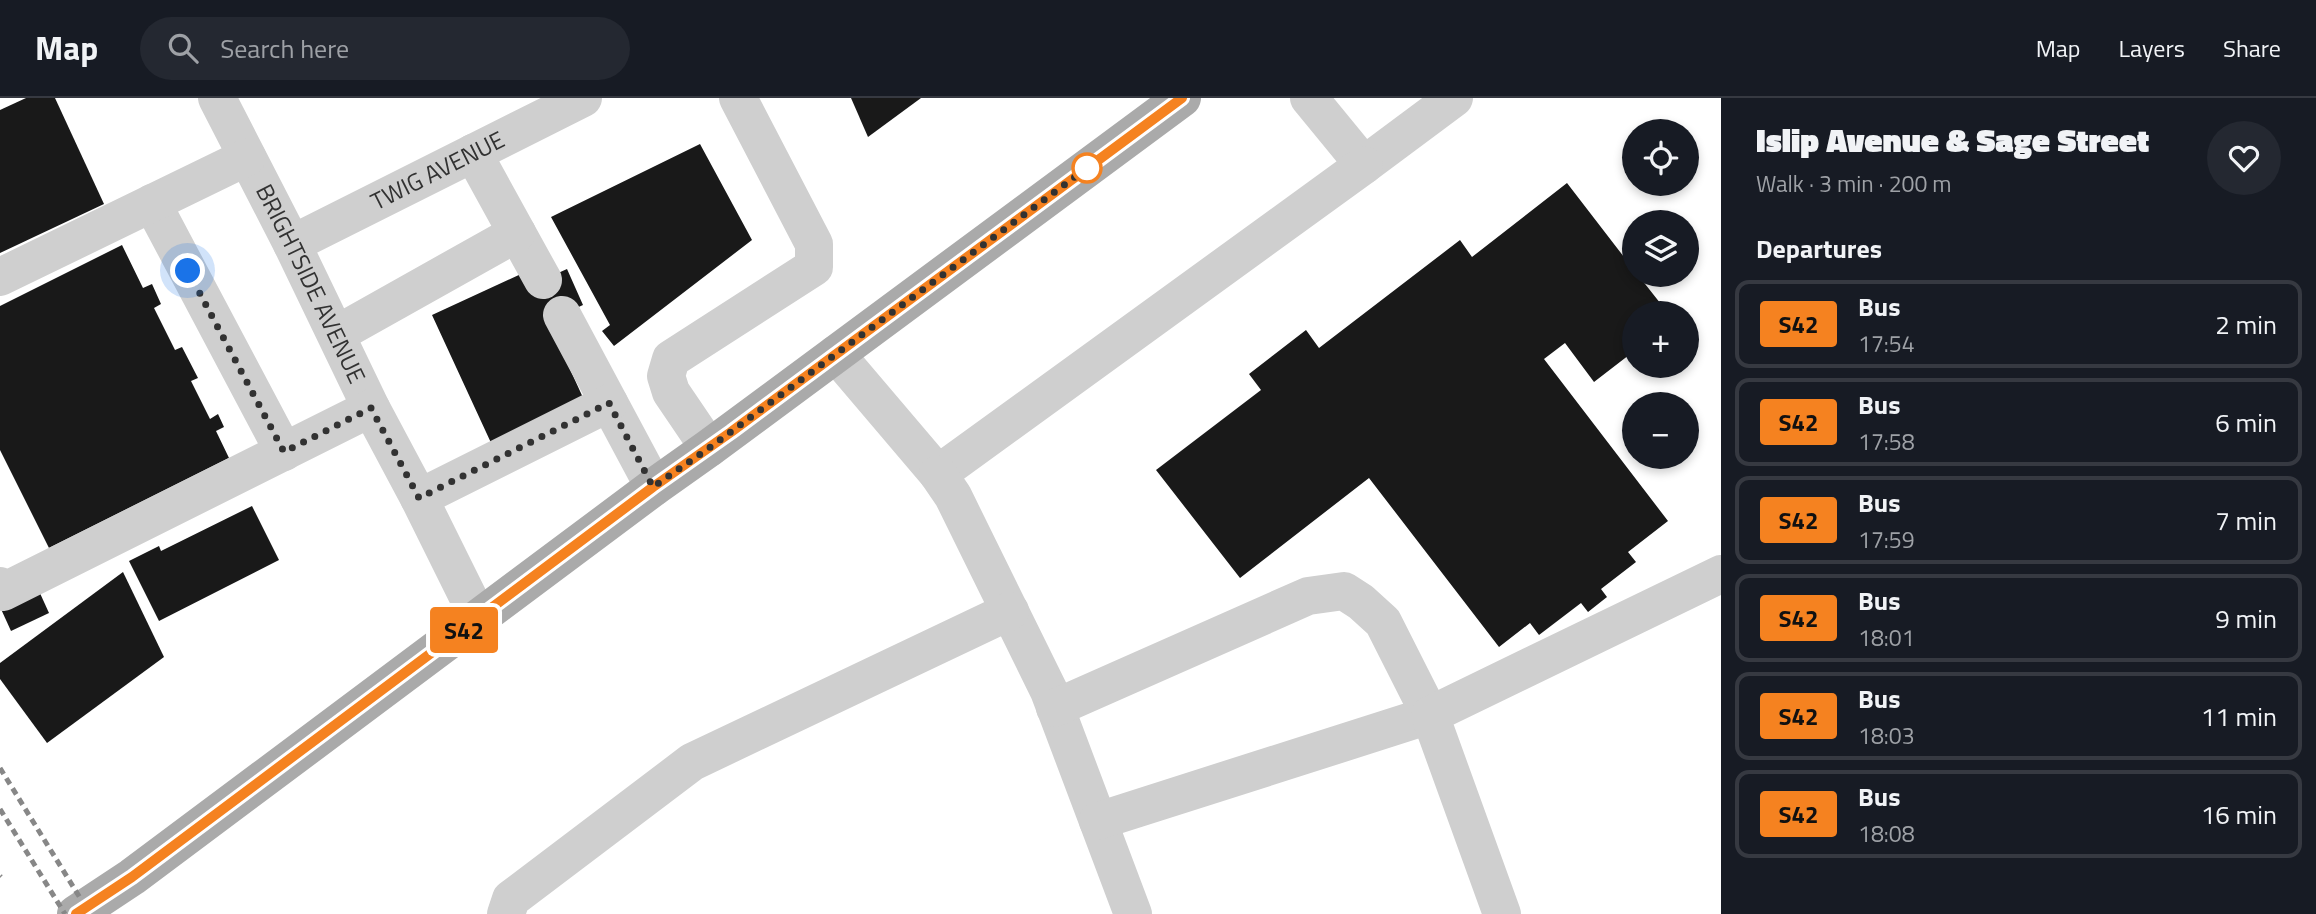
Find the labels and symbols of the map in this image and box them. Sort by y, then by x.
street label: TWIG AVENUE [364,121,510,219]
unlabelled marker [1072,153,1102,183]
street label: BRIGHTSIDE AVENUE [247,177,375,389]
your location [170,253,205,288]
line badge: S42 [424,607,504,653]

